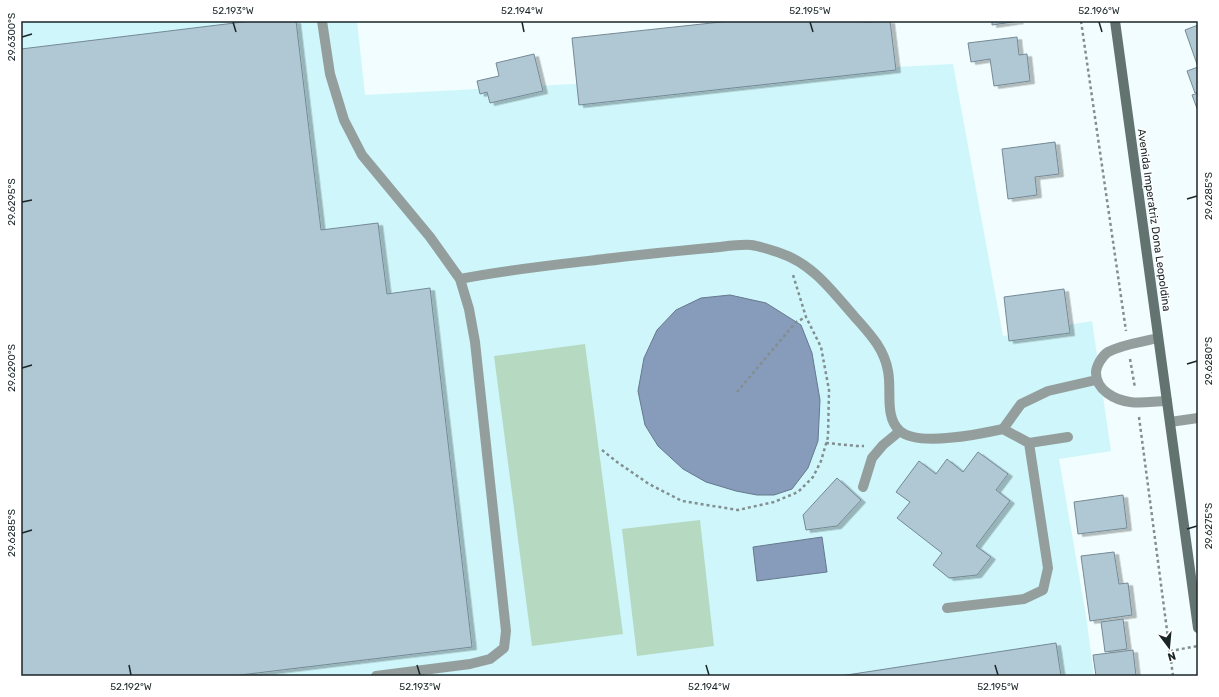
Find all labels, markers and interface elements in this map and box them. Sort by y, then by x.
text: 52.193°W [212,5,254,17]
text: 52.194°W [501,5,543,17]
text: 52.195°W [789,5,831,17]
text: 52.196°W [1078,5,1120,17]
text: 29.6300°S [6,13,18,61]
street label: Avenida Imperatriz Dona Leopoldina [1135,128,1173,312]
text: 29.6285°S [1203,172,1215,220]
text: 29.6295°S [6,178,18,226]
text: 29.6280°S [1203,337,1215,385]
text: 29.6290°S [6,344,18,392]
text: 29.6275°S [1203,503,1215,549]
text: 29.6285°S [6,509,18,557]
north arrow [1149,627,1189,667]
text: N [1166,649,1177,663]
text: 52.192°W [110,681,152,693]
text: 52.193°W [399,681,441,693]
text: 52.194°W [688,681,730,693]
text: 52.195°W [977,681,1019,693]

